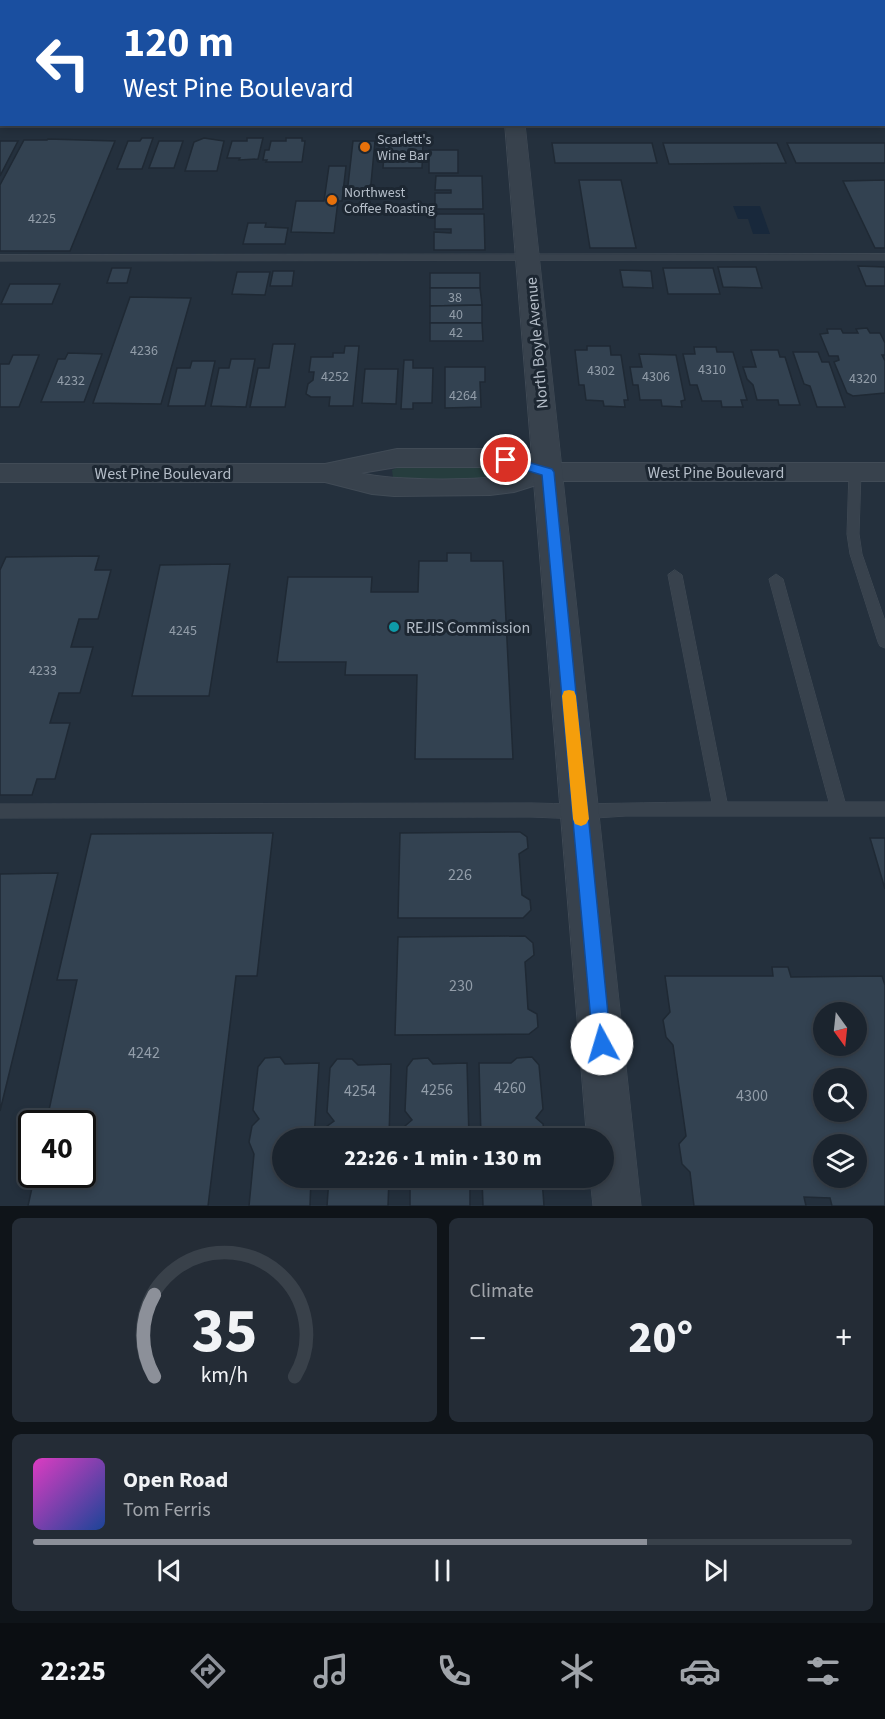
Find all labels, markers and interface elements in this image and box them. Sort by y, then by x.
text: 120 m [123,13,234,73]
icon: left [24,24,102,102]
text: West Pine Boulevard [123,69,354,108]
place label: Scarlett's Wine Bar [377,130,431,166]
marker: Scarlett's Wine Bar [358,140,372,154]
place label: Northwest Coffee Roasting [344,183,435,219]
marker: Northwest Coffee Roasting [325,193,339,207]
house number: 4225 [28,209,56,229]
street label: North Boyle Avenue [520,276,554,410]
house number: 38 [448,288,462,308]
house number: 40 [449,305,463,325]
house number: 42 [449,323,463,343]
house number: 4236 [130,341,158,361]
house number: 4310 [698,360,726,380]
house number: 4302 [587,361,615,381]
house number: 4252 [321,367,349,387]
house number: 4306 [642,367,670,387]
house number: 4320 [849,369,877,389]
house number: 4232 [57,371,85,391]
house number: 4264 [449,386,477,406]
pin [480,434,531,485]
icon: arrive [489,443,522,476]
street label: West Pine Boulevard [648,462,784,484]
street label: West Pine Boulevard [95,463,231,485]
place label: REJIS Commission [406,617,530,639]
marker: REJIS Commission [387,620,401,634]
house number: 4245 [169,621,197,641]
house number: 4233 [29,661,57,681]
house number: 226 [448,864,472,886]
house number: 230 [449,975,473,997]
north arrow [813,1002,867,1056]
map controls [813,1002,867,1188]
position arrow [570,1012,634,1076]
house number: 4242 [128,1042,160,1064]
button: search [813,1068,867,1122]
house number: 4260 [494,1077,526,1099]
house number: 4256 [421,1079,453,1101]
house number: 4254 [344,1080,376,1102]
house number: 4300 [736,1085,768,1107]
speed limit sign: 40 [18,1110,96,1188]
button: layers [813,1134,867,1188]
text: 22:26 · 1 min · 130 m [344,1142,542,1174]
text: Climate [470,1277,534,1305]
text: 35 [191,1287,257,1376]
text: 20° [628,1306,693,1370]
text: − [470,1315,486,1362]
text: + [836,1315,852,1362]
text: km/h [200,1360,248,1391]
text: Open Road [123,1464,228,1496]
text: Tom Ferris [123,1496,211,1524]
icon: previous [153,1554,186,1587]
icon: pause [426,1554,459,1587]
icon: next [699,1554,732,1587]
icon: directions [187,1650,229,1692]
icon: music [310,1650,352,1692]
icon: phone [433,1650,475,1692]
icon: climate [556,1650,598,1692]
icon: car [679,1650,721,1692]
icon: filters [802,1650,844,1692]
text: 22:25 [41,1652,106,1691]

